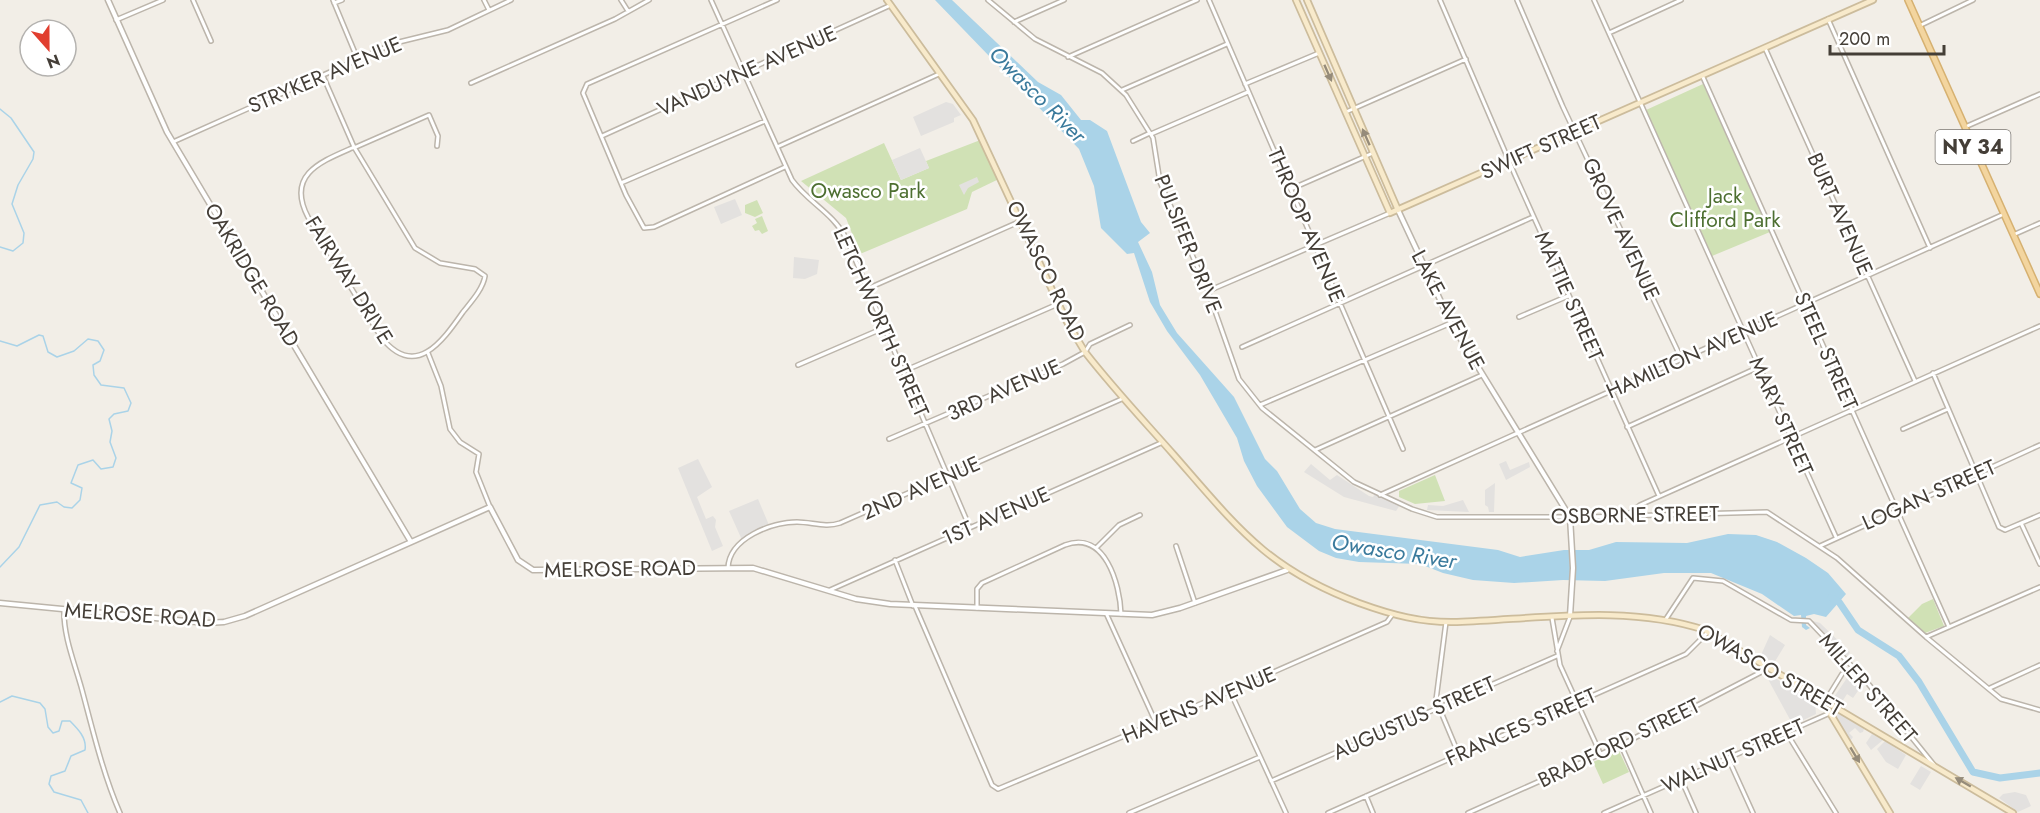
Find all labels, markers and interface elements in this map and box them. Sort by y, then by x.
north arrow [18,18,78,78]
street label: VANDUYNE AVENUE [653,18,841,124]
scale bar [1830,18,1944,56]
text: 200 m [1839,26,1890,52]
street label: STRYKER AVENUE [243,29,407,121]
water label: Owasco River [982,38,1095,151]
text: N [43,49,63,75]
one-way arrow [1324,64,1333,82]
street label: SWIFT STREET [1476,107,1606,187]
one-way arrow [1361,128,1370,146]
road number: NY 34 [1936,130,2010,164]
street label: THROOP AVENUE [1260,143,1352,307]
street label: BURT AVENUE [1800,148,1880,280]
street label: GROVE AVENUE [1575,153,1667,305]
street label: PULSIFER DRIVE [1146,170,1230,318]
park label: Owasco Park [811,176,926,206]
park label: Jack Clifford Park [1669,181,1781,235]
street label: OWASCO ROAD [999,196,1093,346]
street label: OAKRIDGE ROAD [197,197,307,353]
street label: FAIRWAY DRIVE [298,210,400,350]
street label: LETCHWORTH STREET [826,222,936,422]
street label: MATTIE STREET [1527,227,1611,366]
street label: LAKE AVENUE [1404,245,1492,375]
street label: STEEL STREET [1787,287,1865,415]
street label: HAMILTON AVENUE [1601,304,1783,406]
street label: 3RD AVENUE [942,351,1066,429]
street label: MARY STREET [1742,352,1821,480]
street label: 2ND AVENUE [857,448,985,528]
street label: LOGAN STREET [1857,452,2001,538]
street label: 1ST AVENUE [937,479,1055,553]
street label: OSBORNE STREET [1551,499,1720,531]
water label: Owasco River [1329,525,1460,577]
street label: MELROSE ROAD [544,553,696,585]
street label: MELROSE ROAD [63,595,217,635]
street label: OWASCO STREET [1692,616,1848,724]
street label: MILLER STREET [1812,627,1924,750]
street label: HAVENS AVENUE [1117,659,1281,751]
street label: AUGUSTUS STREET [1328,669,1500,767]
street label: FRANCES STREET [1441,680,1601,774]
street label: BRADFORD STREET [1533,691,1705,795]
street label: WALNUT STREET [1657,711,1809,801]
one-way arrow [1850,747,1861,763]
one-way arrow [1955,777,1971,788]

